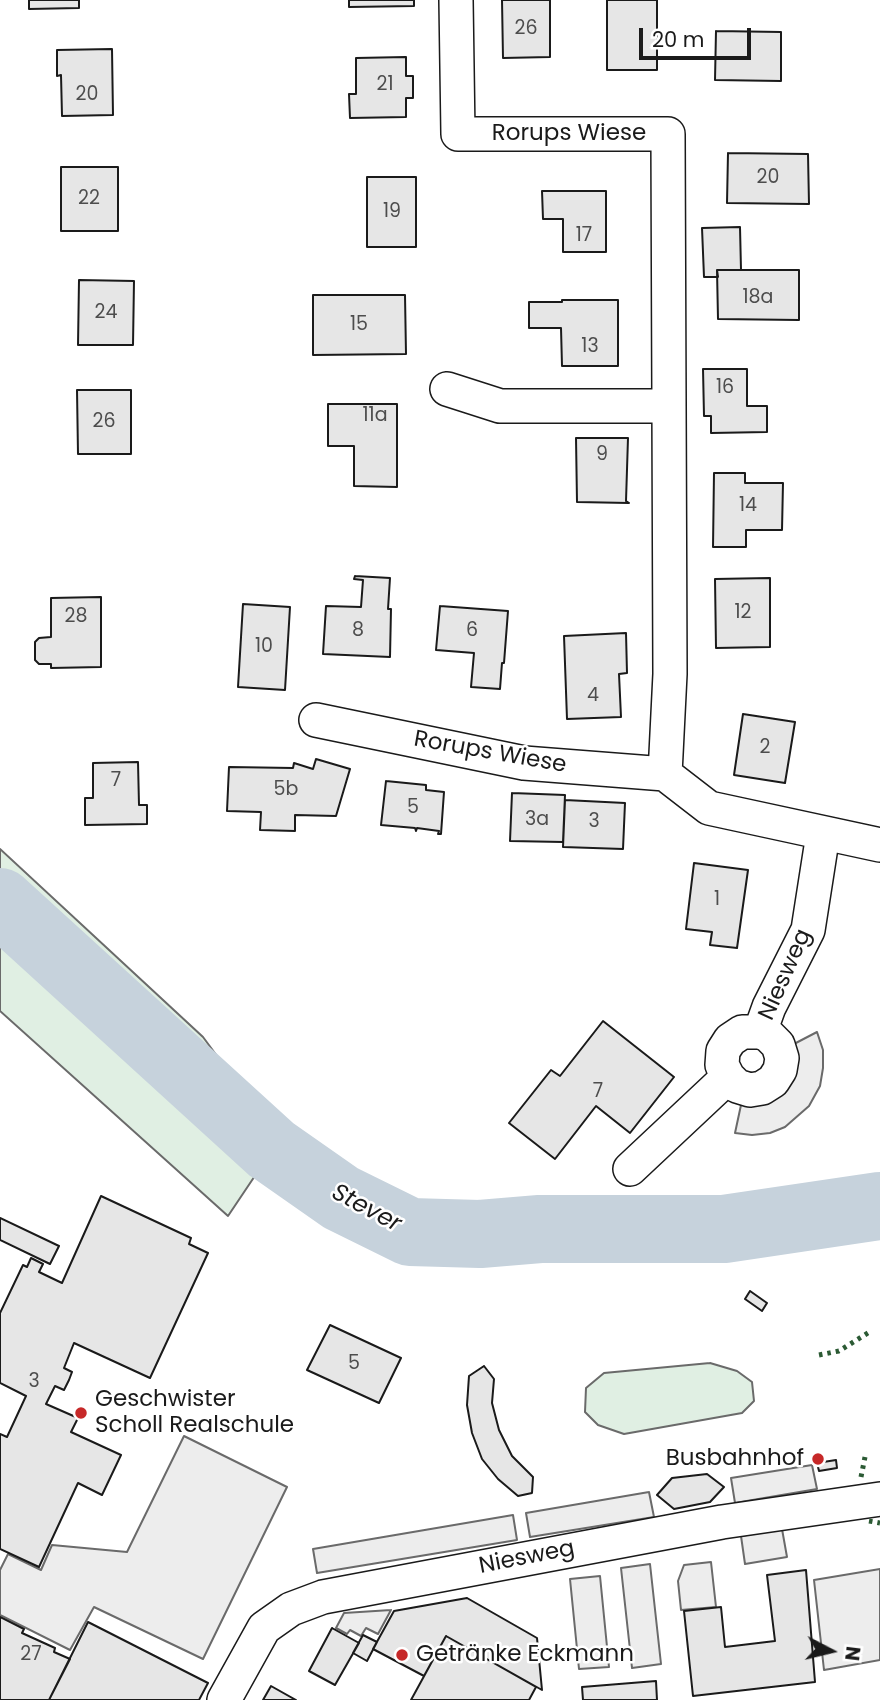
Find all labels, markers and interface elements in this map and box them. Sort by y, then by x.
scale bar [642,14,754,58]
house number: 26 [515,18,537,40]
text: 20 m [652,25,705,54]
house number: 21 [376,74,394,96]
house number: 20 [76,84,98,106]
street label: Rorups Wiese [492,120,646,148]
house number: 20 [757,167,779,189]
house number: 22 [78,188,100,210]
house number: 19 [383,201,401,223]
house number: 17 [576,225,592,247]
house number: 18a [743,287,773,309]
house number: 24 [95,302,117,324]
house number: 15 [350,314,368,336]
house number: 13 [581,336,599,358]
house number: 16 [716,377,734,399]
house number: 11a [362,405,388,427]
house number: 26 [93,411,115,433]
house number: 9 [596,444,608,466]
house number: 14 [739,495,757,517]
house number: 12 [734,602,752,624]
house number: 28 [65,606,87,628]
house number: 8 [352,620,364,642]
house number: 6 [466,620,478,642]
house number: 10 [255,636,273,658]
house number: 4 [587,685,599,707]
street label: Rorups Wiese [412,726,568,780]
house number: 2 [760,737,770,759]
house number: 7 [111,770,121,792]
house number: 5b [274,779,298,801]
house number: 5 [407,797,419,819]
house number: 3a [525,809,549,831]
house number: 3 [588,811,600,833]
house number: 1 [714,889,720,911]
street label: Niesweg [754,925,818,1025]
house number: 7 [593,1081,603,1103]
water label: Stever [326,1179,406,1239]
house number: 5 [348,1353,360,1375]
house number: 3 [28,1371,40,1393]
place label: Geschwister Scholl Realschule [95,1386,294,1440]
marker: Geschwister Scholl Realschule [73,1405,89,1421]
place label: Busbahnhof [666,1445,804,1473]
marker: Busbahnhof [810,1451,826,1467]
street label: Niesweg [477,1535,577,1581]
north arrow [796,1616,866,1686]
place label: Getränke Eckmann [416,1641,634,1669]
house number: 27 [20,1644,42,1666]
text: N [838,1645,867,1662]
marker: Getränke Eckmann [394,1647,410,1663]

